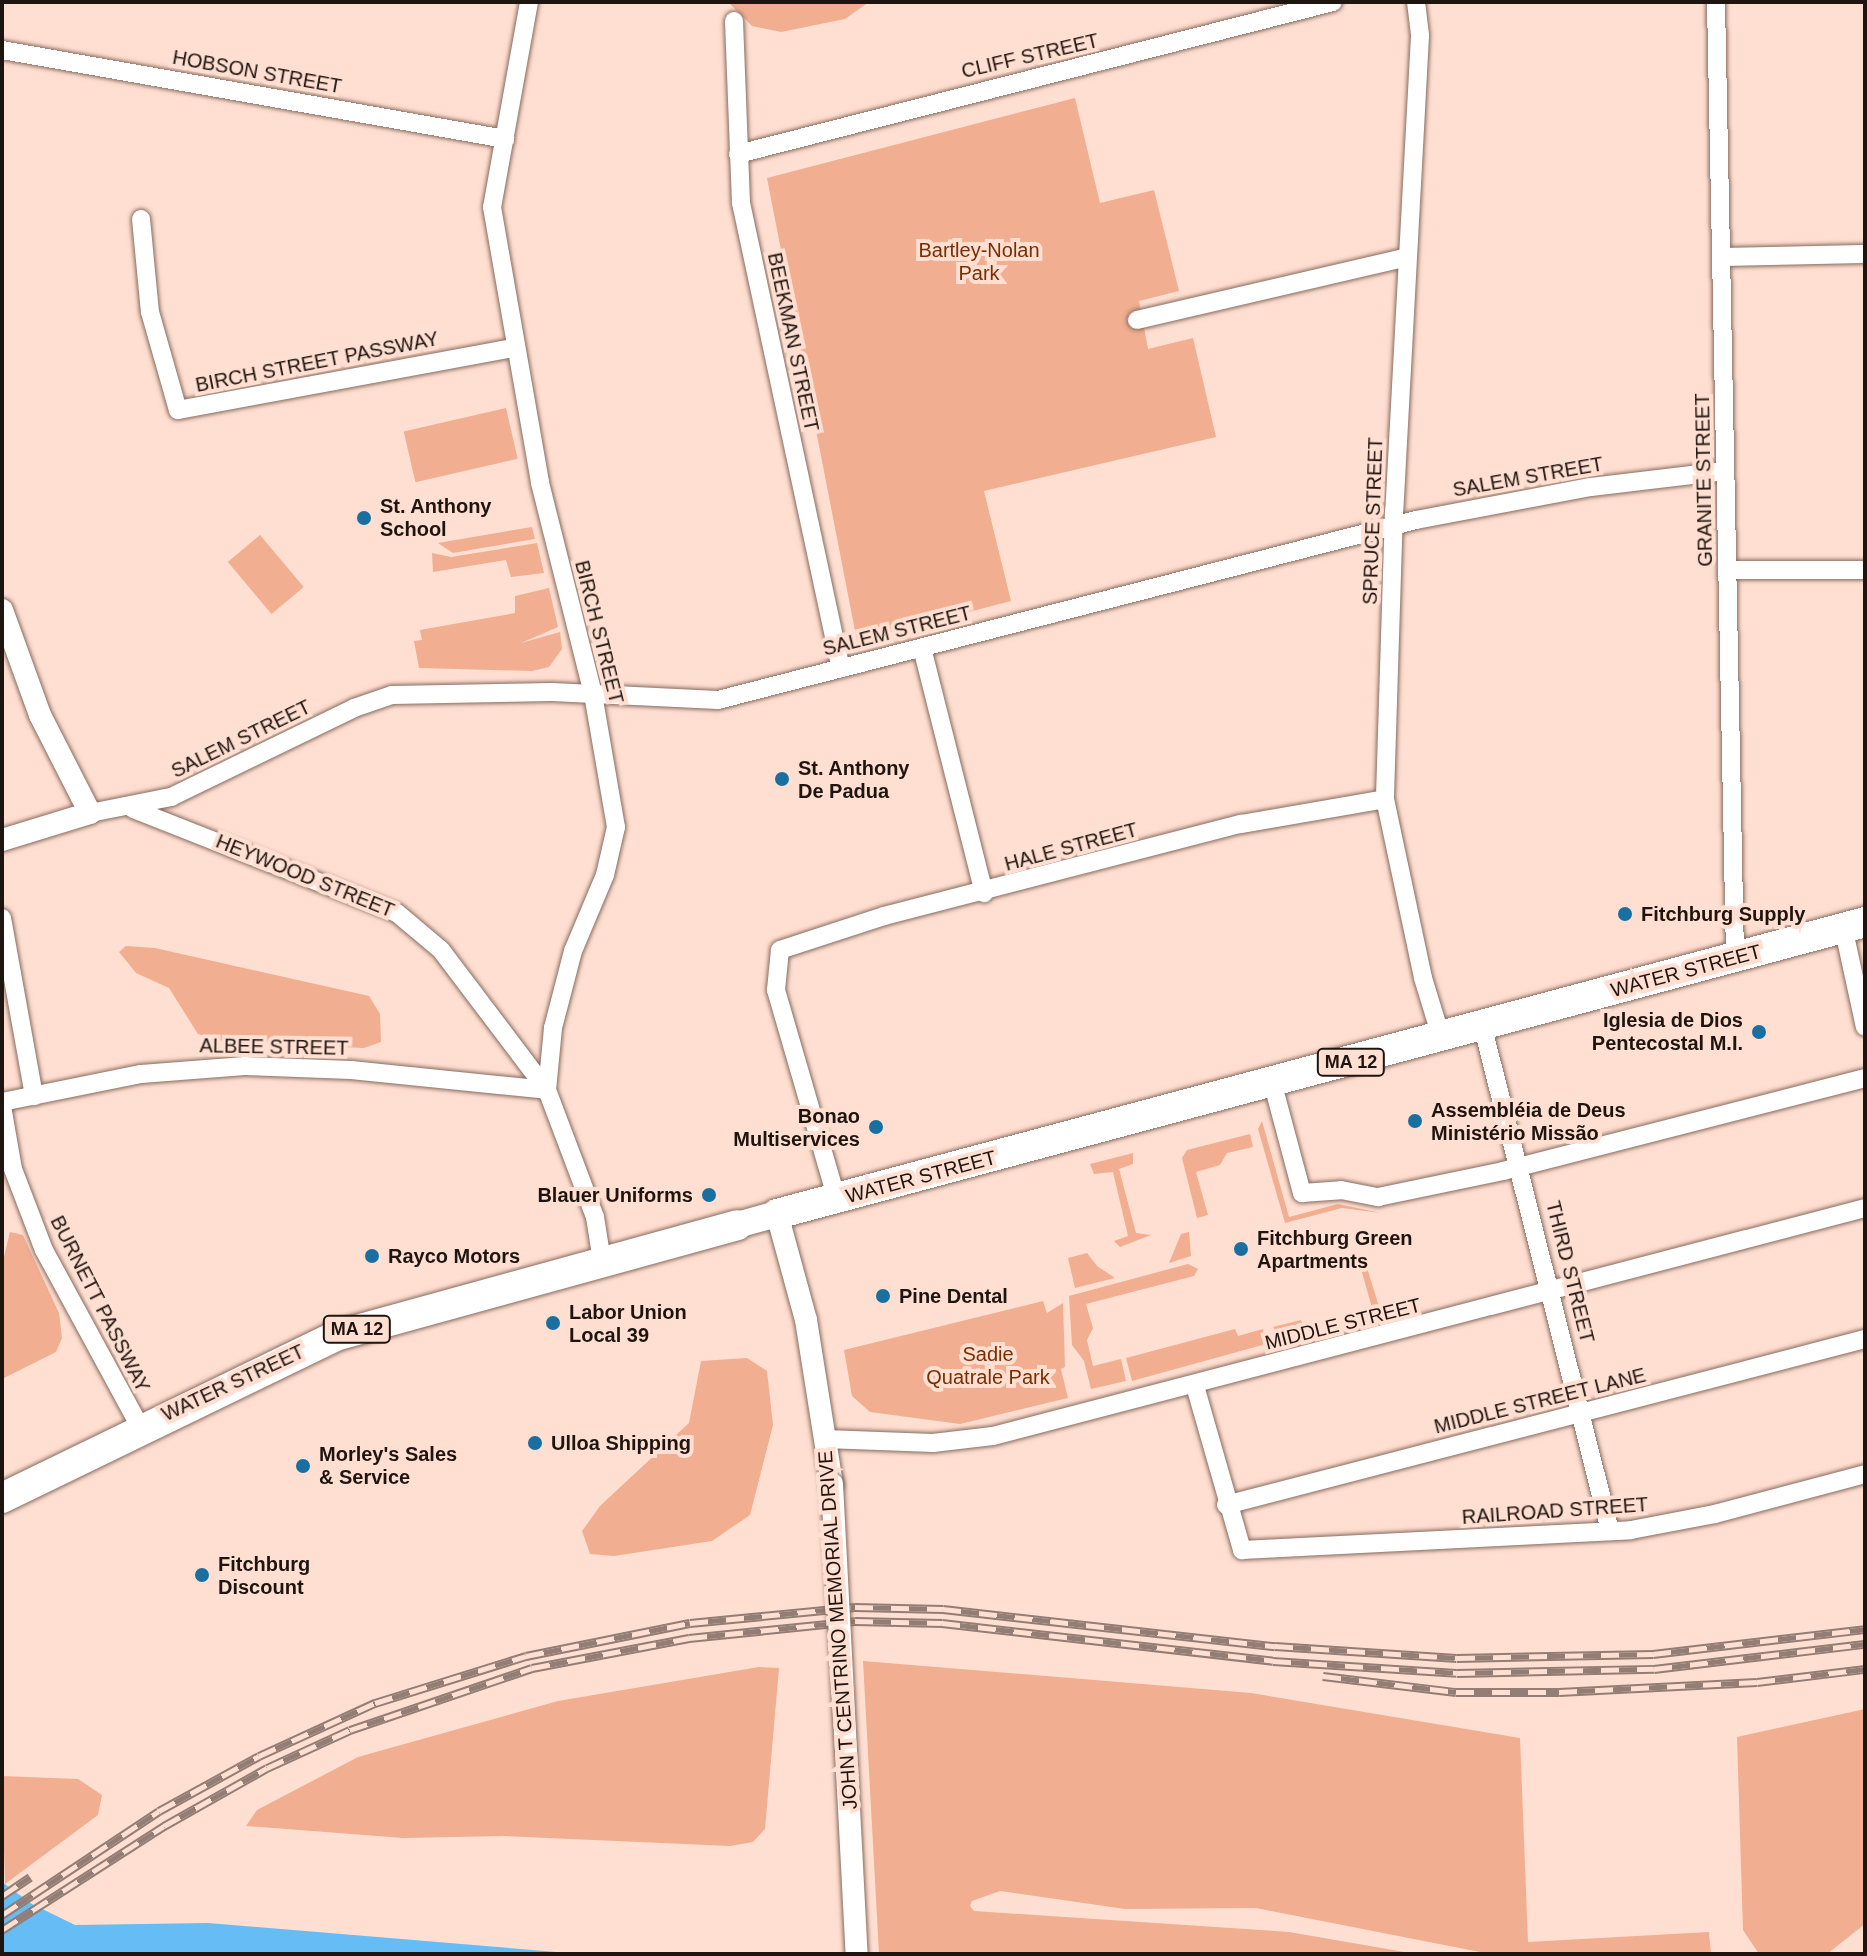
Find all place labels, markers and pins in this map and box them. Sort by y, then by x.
place label: St. Anthony School [380,494,492,541]
marker: St. Anthony School [355,509,373,527]
place label: St. Anthony De Padua [798,756,910,803]
marker: St. Anthony De Padua [773,770,791,788]
place label: Fitchburg Supply [1641,902,1805,926]
marker: Fitchburg Supply [1616,905,1634,923]
place label: Iglesia de Dios Pentecostal M.I. [1592,1008,1743,1055]
marker: Iglesia de Dios Pentecostal M.I. [1750,1023,1768,1041]
place label: Assembléia de Deus Ministério Missão [1431,1098,1626,1145]
place label: Bonao Multiservices [733,1104,860,1151]
marker: Assembléia de Deus Ministério Missão [1406,1112,1424,1130]
marker: Bonao Multiservices [867,1118,885,1136]
place label: Blauer Uniforms [537,1183,693,1207]
marker: Blauer Uniforms [700,1186,718,1204]
place label: Fitchburg Green Apartments [1257,1226,1413,1273]
marker: Fitchburg Green Apartments [1232,1240,1250,1258]
place label: Rayco Motors [388,1244,520,1268]
marker: Rayco Motors [363,1247,381,1265]
place label: Pine Dental [899,1284,1008,1308]
marker: Pine Dental [874,1287,892,1305]
place label: Labor Union Local 39 [569,1300,687,1347]
marker: Labor Union Local 39 [544,1314,562,1332]
place label: Ulloa Shipping [551,1431,691,1455]
marker: Ulloa Shipping [526,1434,544,1452]
place label: Morley's Sales & Service [319,1442,457,1489]
marker: Morley's Sales & Service [294,1457,312,1475]
place label: Fitchburg Discount [218,1552,310,1599]
marker: Fitchburg Discount [193,1566,211,1584]

